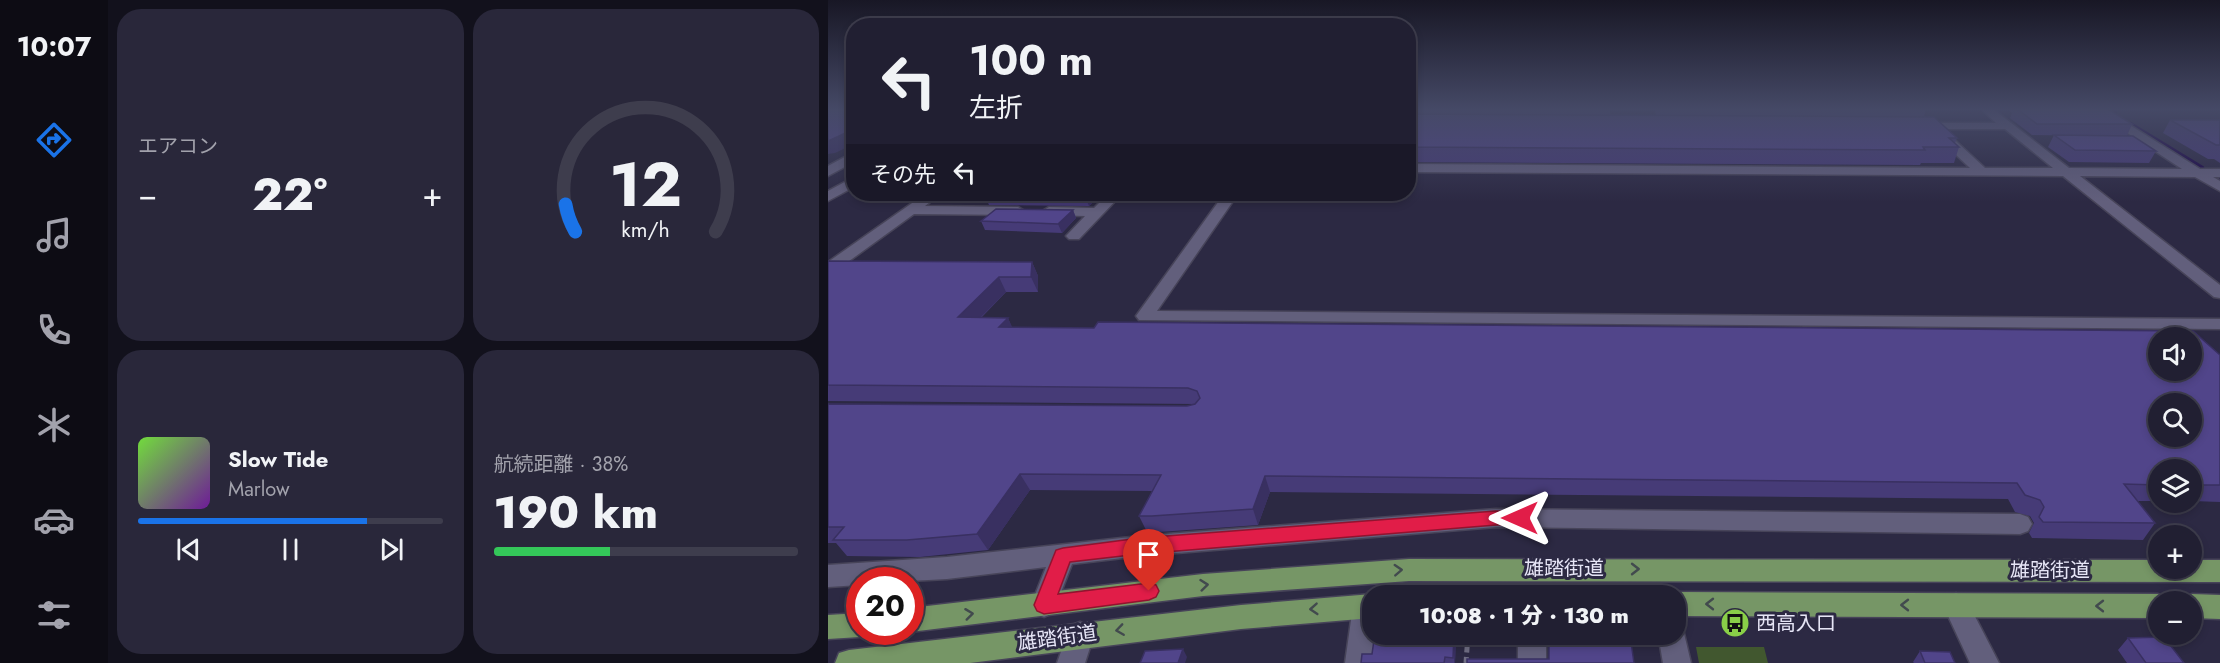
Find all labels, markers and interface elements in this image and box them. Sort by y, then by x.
text: 10:07 [17,27,91,66]
text: 100 m [969,30,1093,91]
icon: left [870,42,948,120]
text: 左折 [969,88,1023,127]
icon: directions [33,119,75,161]
text: エアコン [138,132,218,161]
text: 12 [609,139,682,229]
icon: left [948,156,981,189]
text: その先 [870,158,936,190]
text: 22° [252,162,327,227]
text: − [138,171,157,218]
text: + [422,171,442,218]
icon: music [33,214,75,256]
text: km/h [622,214,670,245]
icon: phone [33,309,75,351]
map controls [2148,327,2202,645]
button: sound [2148,327,2202,381]
button: search [2148,393,2202,447]
icon: climate [33,404,75,446]
text: Slow Tide [228,443,328,475]
text: 航続距離 · 38% [494,450,628,479]
button: layers [2148,459,2202,513]
text: Marlow [228,475,290,504]
text: 190 km [494,480,658,545]
position arrow [1488,486,1552,550]
icon: car [33,499,75,541]
button: + [2148,525,2202,579]
pin [1123,529,1174,591]
icon: previous [172,533,205,566]
icon: pause [274,533,307,566]
icon: next [375,533,408,566]
icon: arrive [1132,538,1165,571]
street label: 雄踏街道 [1524,554,1604,583]
street label: 雄踏街道 [2010,556,2090,585]
one-way arrow [1631,563,1640,575]
one-way arrow [1394,564,1403,577]
speed limit sign: 20 [846,567,924,645]
one-way arrow [1199,579,1208,592]
button: − [2148,591,2202,645]
icon: filters [33,594,75,636]
one-way arrow [1706,598,1715,610]
text: 10:08 · 1 分 · 130 m [1419,599,1629,631]
one-way arrow [1901,599,1910,611]
one-way arrow [2096,600,2105,612]
one-way arrow [1310,603,1319,616]
bus stop icon: 西高入口 [1719,607,1751,639]
one-way arrow [964,608,973,621]
place label: 西高入口 [1756,609,1836,638]
street label: 雄踏街道 [1015,618,1099,658]
one-way arrow [1116,623,1125,635]

